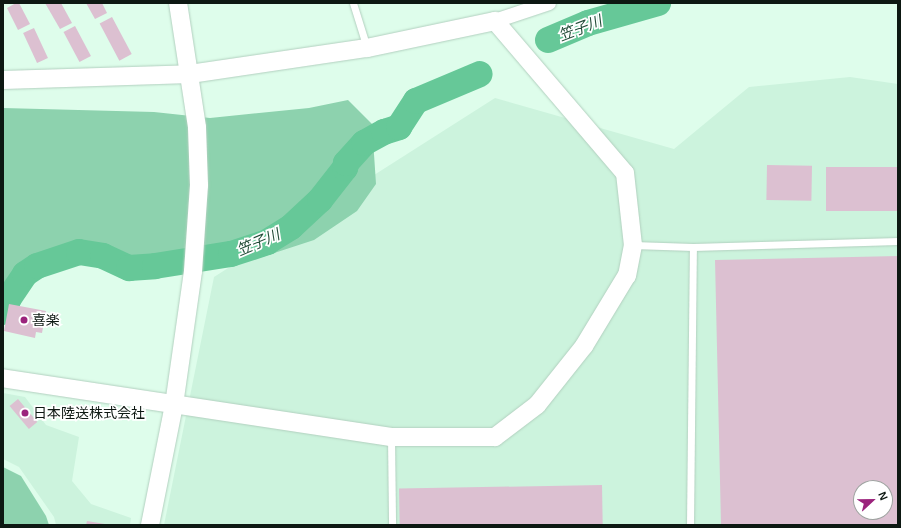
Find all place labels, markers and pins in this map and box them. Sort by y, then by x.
place label: 喜楽 [32,312,60,328]
marker: 喜楽 [19,315,29,325]
place label: 日本陸送株式会社 [33,405,145,421]
marker: 日本陸送株式会社 [20,408,30,418]

